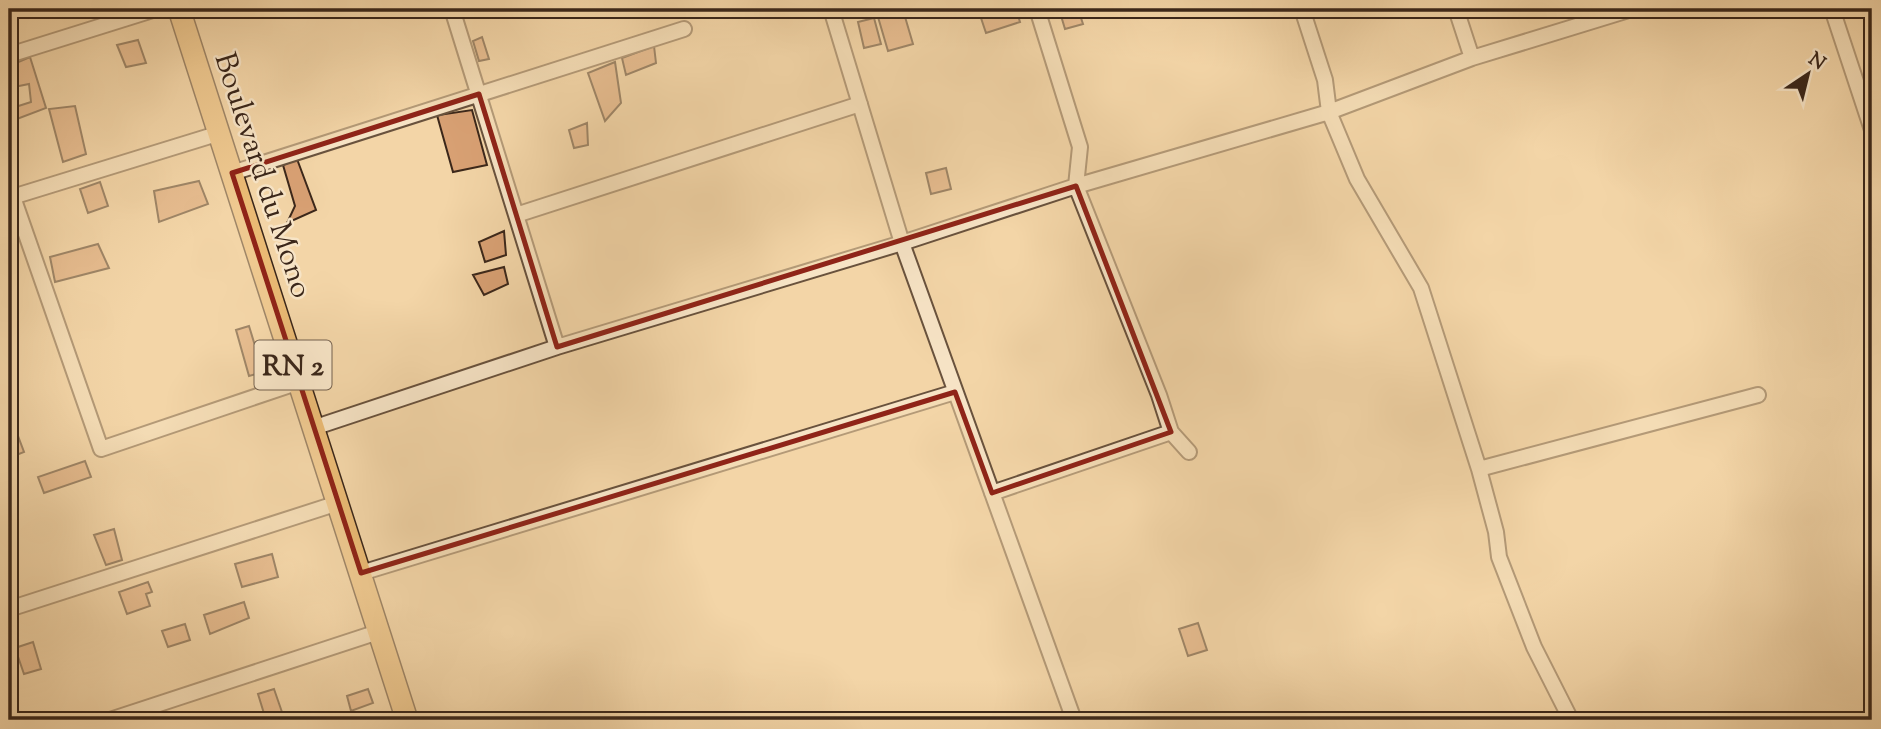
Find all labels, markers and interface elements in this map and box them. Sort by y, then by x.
north arrow [1772,38,1842,108]
text: N [1802,47,1830,78]
street label: Boulevard du Mono [202,48,322,304]
road number: RN 2 [254,340,332,390]

